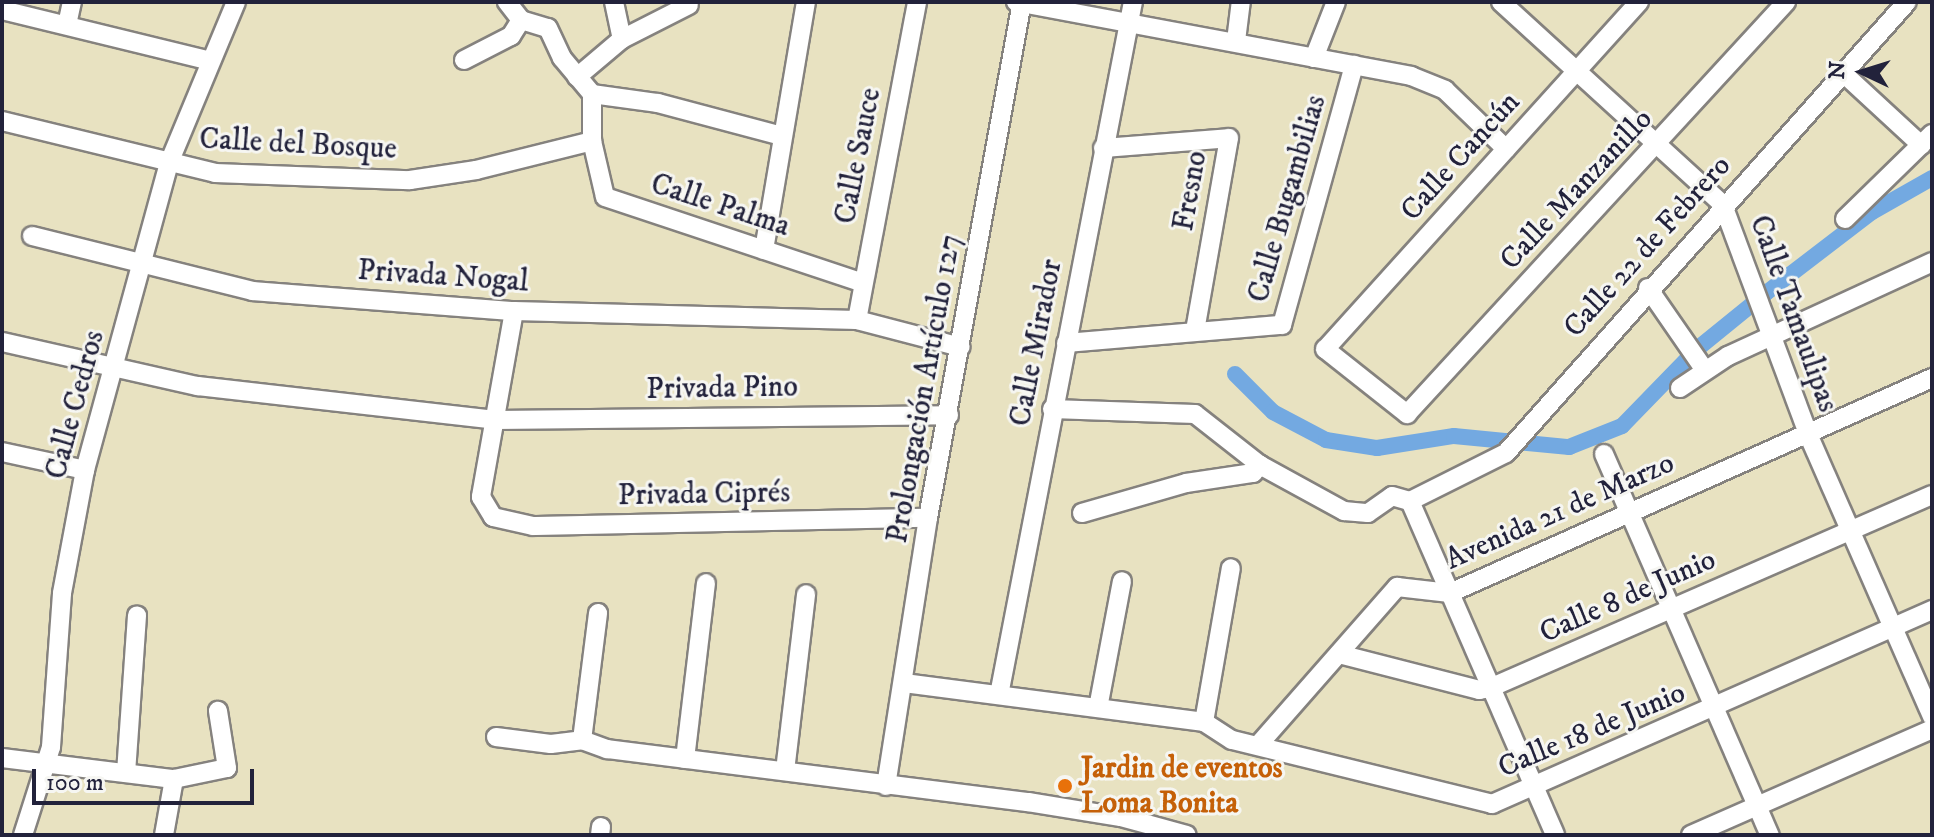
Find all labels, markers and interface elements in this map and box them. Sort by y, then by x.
north arrow [1822,32,1902,112]
text: N [1823,60,1852,80]
street label: Calle Sauce [828,85,890,227]
street label: Calle Cancún [1394,85,1528,229]
street label: Calle Bugambilias [1241,91,1335,307]
street label: Calle Manzanillo [1493,102,1661,278]
street label: Calle del Bosque [198,122,398,168]
street label: Fresno [1166,148,1216,234]
street label: Calle 22 de Febrero [1557,149,1739,345]
street label: Calle Palma [646,167,794,245]
street label: Calle Tamaulipas [1741,211,1845,417]
street label: Prolongación Artículo 127 [880,232,970,546]
street label: Privada Nogal [356,253,530,301]
street label: Calle Mirador [1003,257,1071,429]
street label: Calle Cedros [39,327,113,483]
street label: Privada Pino [646,370,798,408]
street label: Avenida 21 de Marzo [1440,445,1680,579]
street label: Privada Ciprés [617,475,791,515]
street label: Calle 8 de Junio [1535,542,1721,652]
street label: Calle 18 de Junio [1493,675,1691,787]
place label: Jardin de eventos Loma Bonita [1081,751,1282,822]
scale bar [36,753,258,803]
text: 100 m [46,768,104,798]
marker: Jardin de eventos Loma Bonita [1056,777,1074,795]

